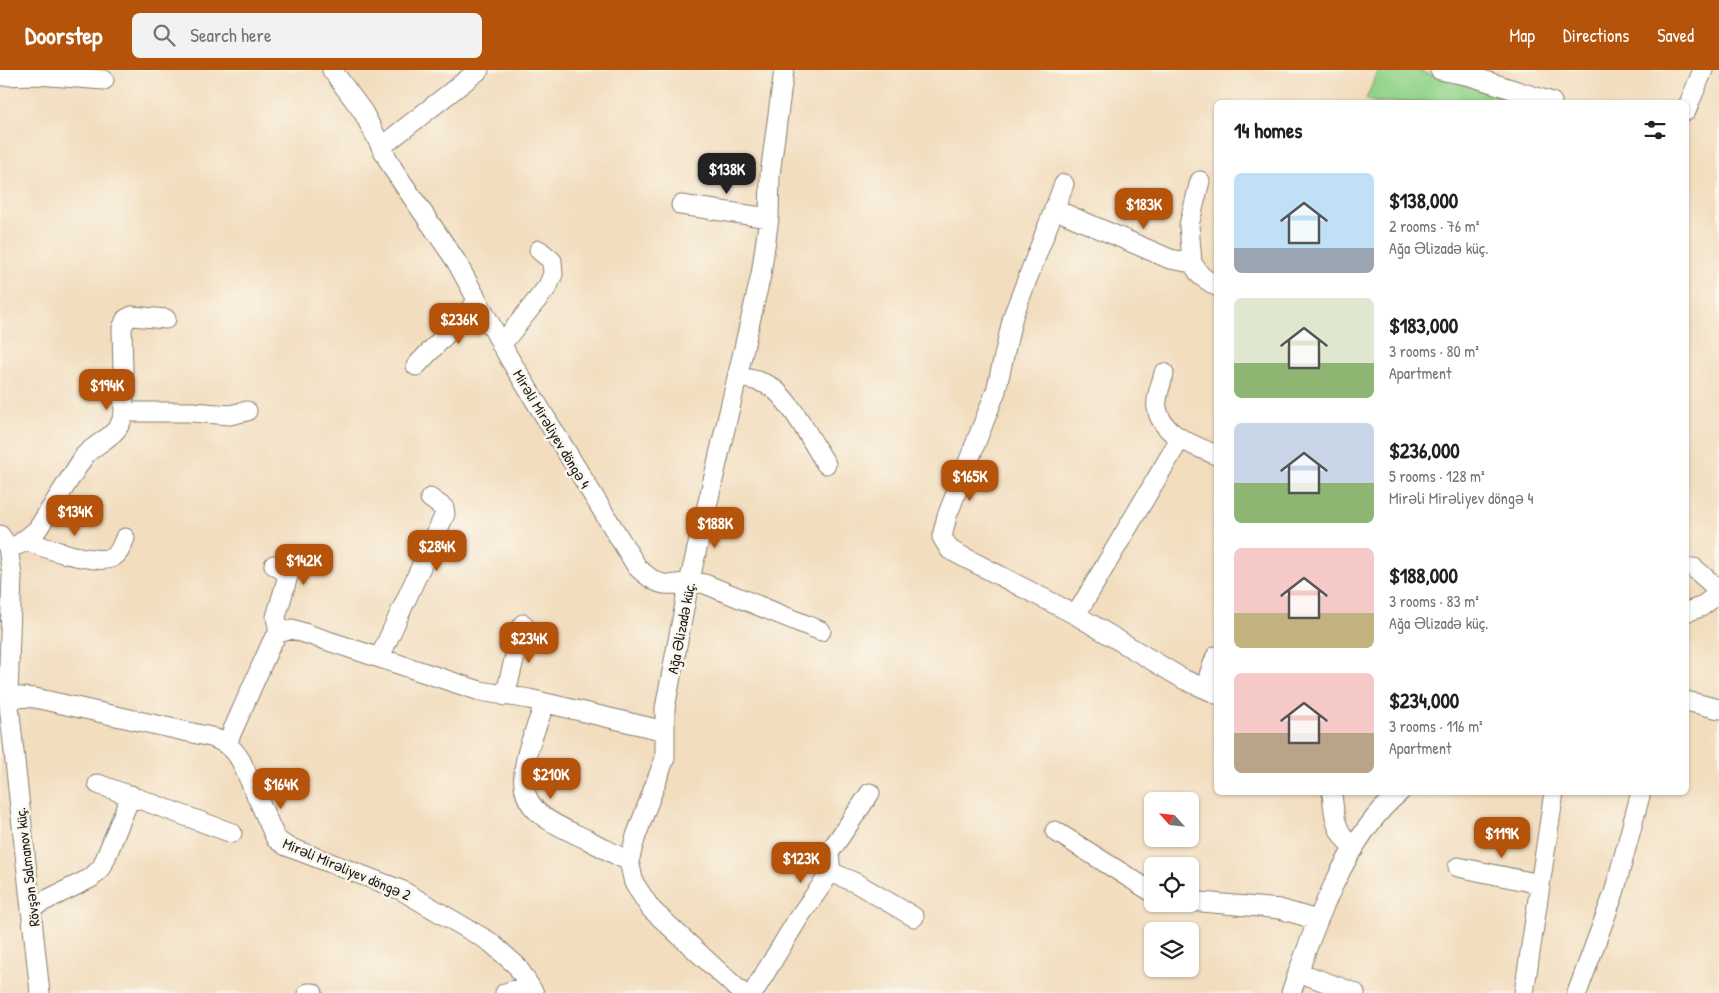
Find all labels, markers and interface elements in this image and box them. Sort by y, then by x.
search box [132,13,482,58]
text: Doorstep [25,19,102,51]
icon: search [150,21,178,49]
text: Search here [190,22,272,48]
text: Map [1510,23,1535,48]
text: Directions [1563,23,1629,48]
text: Saved [1657,23,1694,48]
text: 14 homes [1234,116,1302,145]
icon: filters [1641,116,1669,144]
pin: $138K [692,152,762,195]
text: $138K [709,158,745,180]
text: $138,000 [1389,186,1458,215]
pin: $183K [1109,188,1179,230]
text: $183K [1126,193,1162,215]
icon: home [1274,193,1334,253]
text: 2 rooms · 76 m² [1389,215,1479,237]
text: Ağa Əlizadə küç. [1389,237,1488,259]
pin: $236K [424,302,494,345]
text: $236K [440,308,478,330]
text: $183,000 [1389,311,1458,340]
icon: home [1274,318,1334,378]
text: 3 rooms · 80 m² [1389,340,1479,362]
text: Apartment [1389,362,1452,384]
street label: Mirəli Mirəliyev döngə 4 [508,366,596,493]
pin: $194K [72,368,142,411]
text: $194K [90,374,124,396]
text: $236,000 [1389,436,1460,465]
icon: home [1274,443,1334,503]
pin: $165K [935,460,1005,502]
text: $165K [952,465,988,487]
text: 5 rooms · 128 m² [1389,465,1485,487]
text: Mirəli Mirəliyev döngə 4 [1389,487,1534,509]
pin: $134K [40,494,110,537]
text: $134K [57,500,93,522]
pin: $188K [680,506,750,549]
text: $188K [697,512,733,534]
pin: $284K [402,530,472,572]
text: $284K [419,535,455,557]
pin: $142K [269,544,339,586]
text: $142K [286,549,322,571]
text: $188,000 [1389,561,1458,590]
icon: home [1274,568,1334,628]
street label: Ağa Əlizadə küç. [662,580,700,676]
text: 3 rooms · 83 m² [1389,590,1479,612]
text: Ağa Əlizadə küç. [1389,612,1488,634]
pin: $234K [494,622,564,664]
text: $234K [510,627,548,649]
text: $234,000 [1389,686,1459,715]
icon: home [1274,693,1334,753]
text: 3 rooms · 116 m² [1389,715,1483,737]
text: Apartment [1389,737,1452,759]
pin: $210K [516,758,586,800]
text: $210K [533,763,569,785]
pin: $164K [246,768,316,810]
text: $164K [264,773,298,795]
north arrow [1144,792,1199,848]
map controls [1144,792,1199,977]
street label: Rövşən Salmanov küç. [9,806,45,928]
pin: $119K [1467,816,1537,859]
text: $119K [1485,822,1519,844]
street label: Mirəli Mirəliyev döngə 2 [280,833,414,905]
pin: $123K [766,842,836,884]
text: $123K [783,847,819,869]
button: locate [1144,857,1199,912]
button: layers [1144,922,1199,977]

